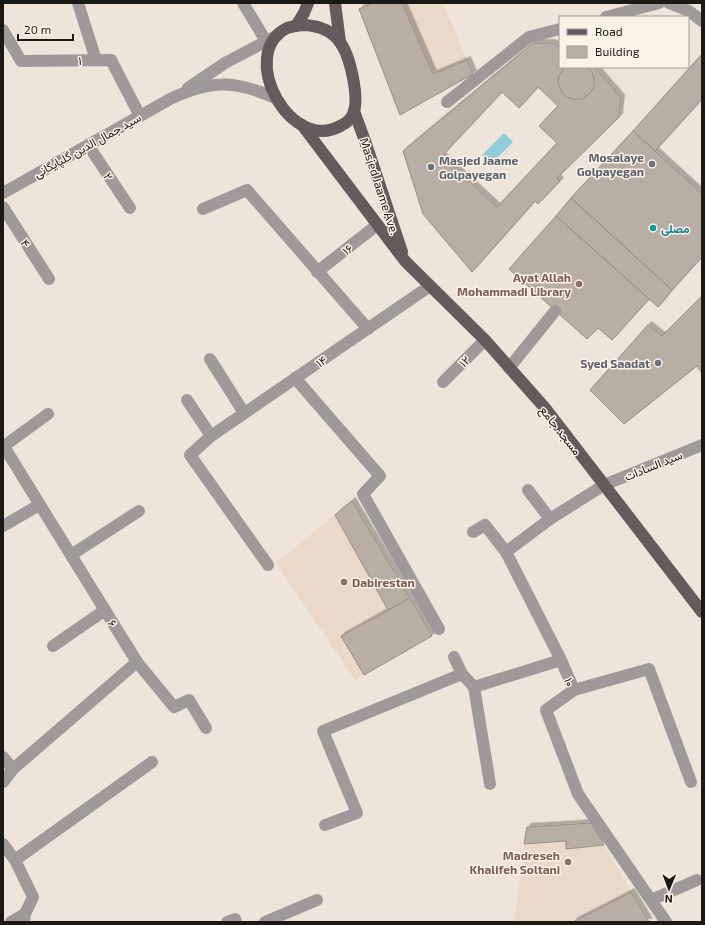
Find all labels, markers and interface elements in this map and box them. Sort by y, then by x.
scale bar [18,16,73,42]
legend [559,16,689,68]
text: 20 m [24,22,51,36]
text: Road [595,24,623,38]
text: Building [595,44,640,58]
street label: ۱ [78,53,82,67]
street label: سید جمال الدین گلپایگانی [31,110,144,182]
street label: Masjed Jaame Ave. [357,136,402,237]
place label: Mosalaye Golpayegan [577,150,644,179]
place label: Masjed Jaame Golpayegan [439,153,519,182]
marker: Mosalaye Golpayegan [647,159,657,169]
marker: Masjed Jaame Golpayegan [426,162,436,172]
street label: ۲ [101,169,117,183]
place label: مصلی [661,221,690,236]
marker: مصلی [648,223,658,233]
street label: ۴ [18,236,34,250]
street label: ۱۶ [339,241,355,257]
place label: Ayat Allah Mohammadi Library [457,270,571,299]
marker: Ayat Allah Mohammadi Library [574,279,584,289]
street label: ۱۴ [313,352,329,370]
street label: ۱۲ [456,353,472,369]
place label: Syed Saadat [580,356,650,371]
marker: Syed Saadat [653,358,663,368]
street label: مسجد جامع [535,403,585,459]
street label: سید السادات [622,447,684,484]
place label: Dabirestan [352,575,415,589]
marker: Dabirestan [339,577,349,587]
street label: ۶ [105,617,121,629]
street label: ۱۰ [562,676,578,688]
place label: Madreseh Khalifeh Soltani [470,848,560,876]
marker: Madreseh Khalifeh Soltani [563,857,573,867]
north arrow [649,869,689,909]
text: N [665,893,673,906]

